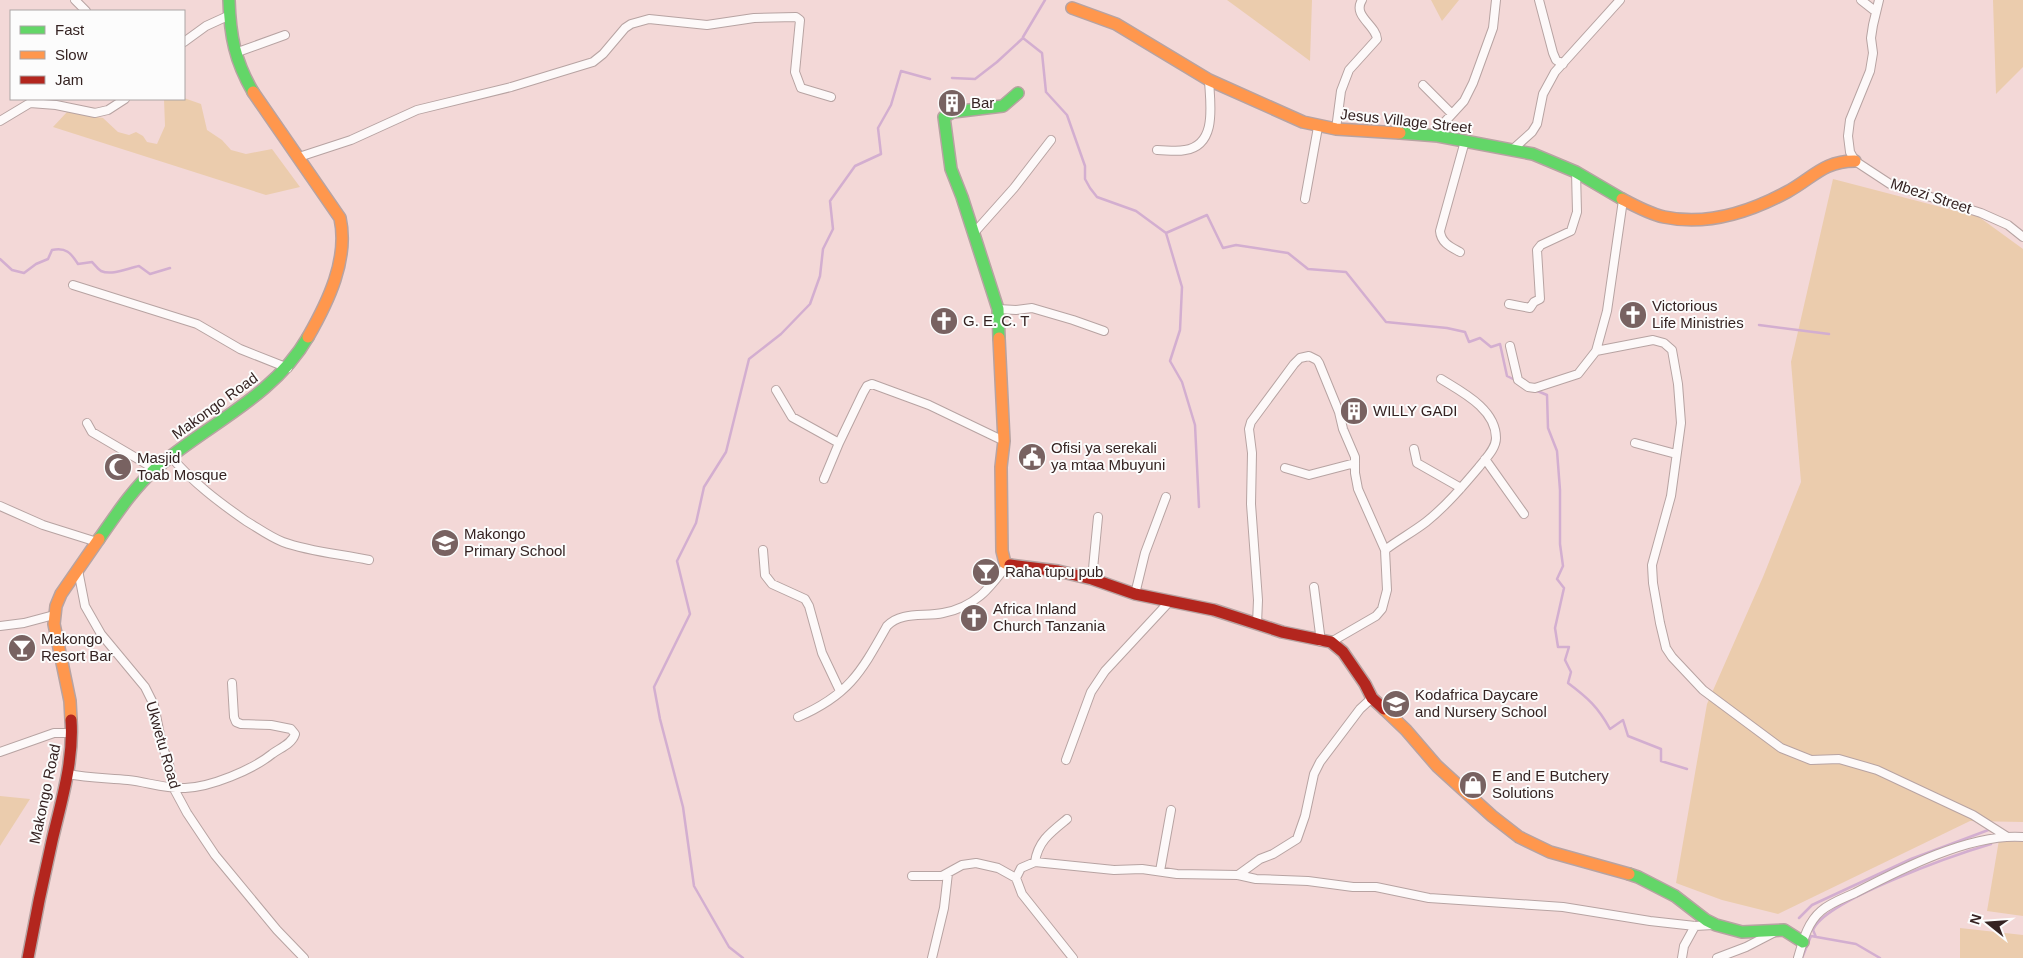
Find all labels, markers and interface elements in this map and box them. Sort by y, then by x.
legend [10,10,185,100]
text: Fast [55,21,85,38]
text: Slow [55,46,88,63]
text: Jam [55,71,83,88]
building icon: Bar [937,88,967,118]
place label: Bar [971,94,994,111]
street label: Jesus Village Street [1339,105,1474,136]
street label: Mbezi Street [1888,174,1975,217]
place label: Victorious Life Ministries [1652,297,1744,331]
church icon: Victorious Life Ministries [1618,300,1648,330]
church icon: G. E. C. T [929,306,959,336]
place label: G. E. C. T [963,312,1029,329]
street label: Makongo Road [169,369,261,442]
building icon: WILLY GADI [1339,396,1369,426]
place label: WILLY GADI [1373,402,1457,419]
place label: Ofisi ya serekali ya mtaa Mbuyuni [1051,439,1165,473]
public building icon: Ofisi ya serekali ya mtaa Mbuyuni [1017,442,1047,472]
place label: Masjid Toab Mosque [137,449,227,483]
mosque icon: Masjid Toab Mosque [103,452,133,482]
place label: Makongo Primary School [464,525,566,559]
school or university icon: Makongo Primary School [430,528,460,558]
bar icon: Raha tupu pub [971,557,1001,587]
place label: Raha tupu pub [1005,563,1103,580]
place label: Africa Inland Church Tanzania [993,600,1106,634]
church icon: Africa Inland Church Tanzania [959,603,989,633]
place label: Makongo Resort Bar [41,630,113,664]
bar icon: Makongo Resort Bar [7,633,37,663]
place label: Kodafrica Daycare and Nursery School [1415,686,1547,720]
school or university icon: Kodafrica Daycare and Nursery School [1381,689,1411,719]
street label: Ukwetu Road [143,699,184,790]
street label: Makongo Road [26,742,63,845]
place label: E and E Butchery Solutions [1492,767,1609,801]
shop icon: E and E Butchery Solutions [1458,770,1488,800]
north arrow [1963,898,2013,948]
text: N [1966,912,1985,926]

